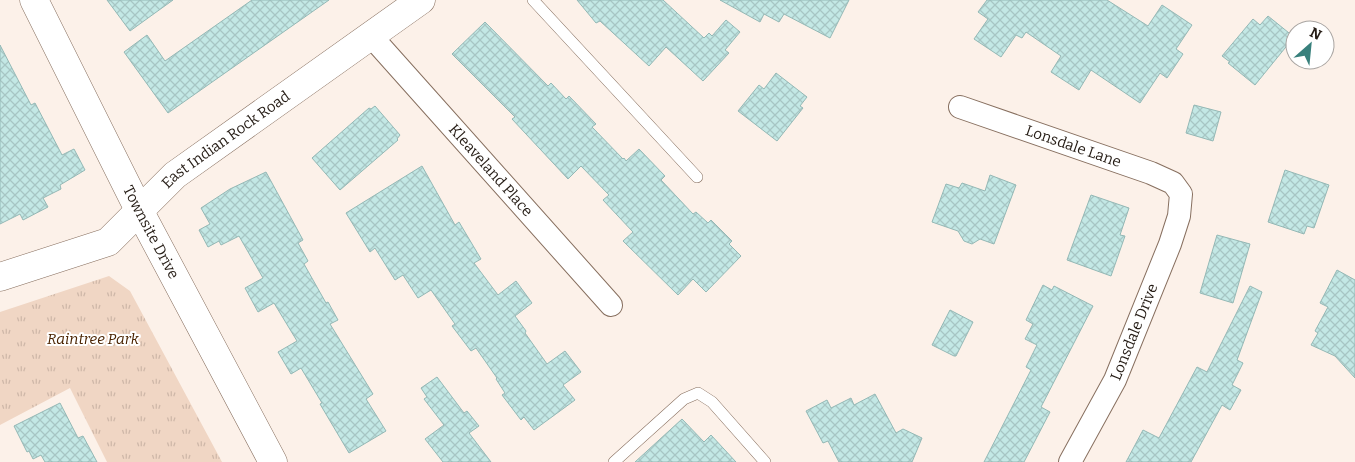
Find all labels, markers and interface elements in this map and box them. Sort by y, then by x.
north arrow [1285,20,1335,70]
text: N [1307,24,1325,44]
street label: East Indian Rock Road [158,87,293,192]
street label: Kleaveland Place [445,121,537,220]
street label: Lonsdale Lane [1023,121,1124,171]
street label: Townsite Drive [119,182,183,282]
street label: Lonsdale Drive [1106,281,1162,383]
park label: Raintree Park [47,330,140,348]

